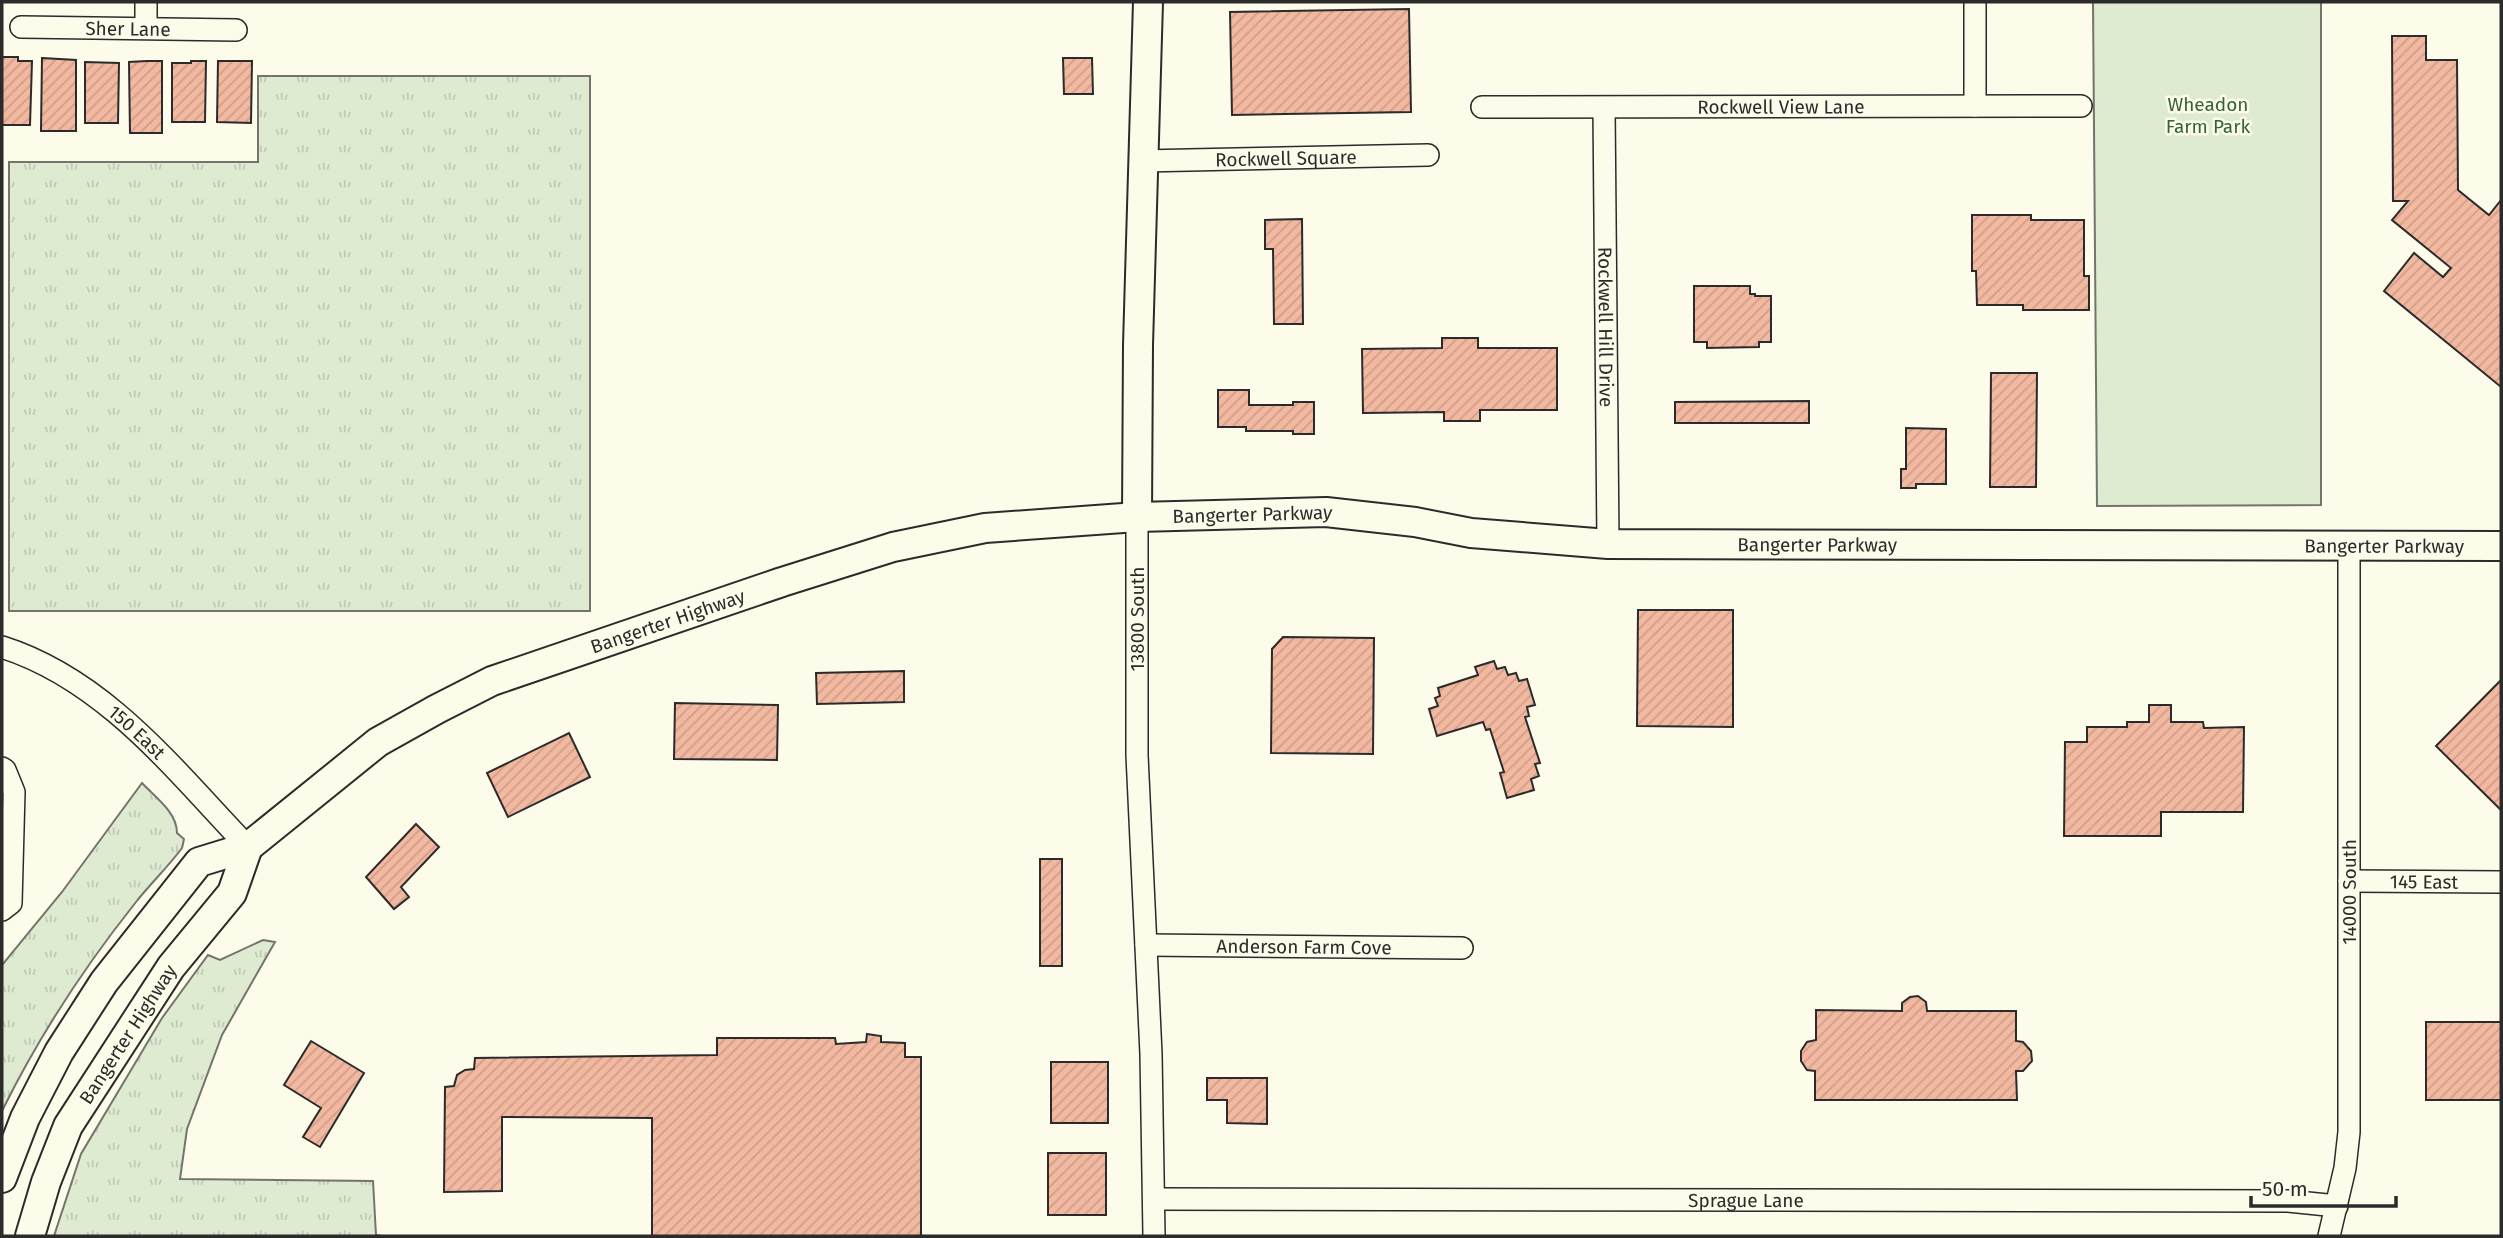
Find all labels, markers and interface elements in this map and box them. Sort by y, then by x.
street label: Sher Lane [85,16,171,41]
park label: Wheadon Farm Park [2166,93,2251,138]
street label: Rockwell View Lane [1697,95,1865,118]
street label: Rockwell Square [1215,145,1357,171]
street label: Rockwell Hill Drive [1594,247,1618,407]
street label: Bangerter Parkway [1172,500,1334,528]
street label: Bangerter Parkway [1737,533,1898,556]
street label: Bangerter Parkway [2304,534,2465,557]
street label: 13800 South [1126,567,1149,671]
street label: Bangerter Highway [587,584,748,658]
street label: 150 East [104,700,171,764]
street label: 14000 South [2338,839,2361,945]
street label: 145 East [2390,870,2458,893]
street label: Anderson Farm Cove [1216,934,1392,959]
street label: Bangerter Highway [74,959,182,1108]
scale bar [2251,1164,2396,1208]
text: 50 m [2262,1176,2308,1202]
street label: Sprague Lane [1688,1188,1804,1212]

